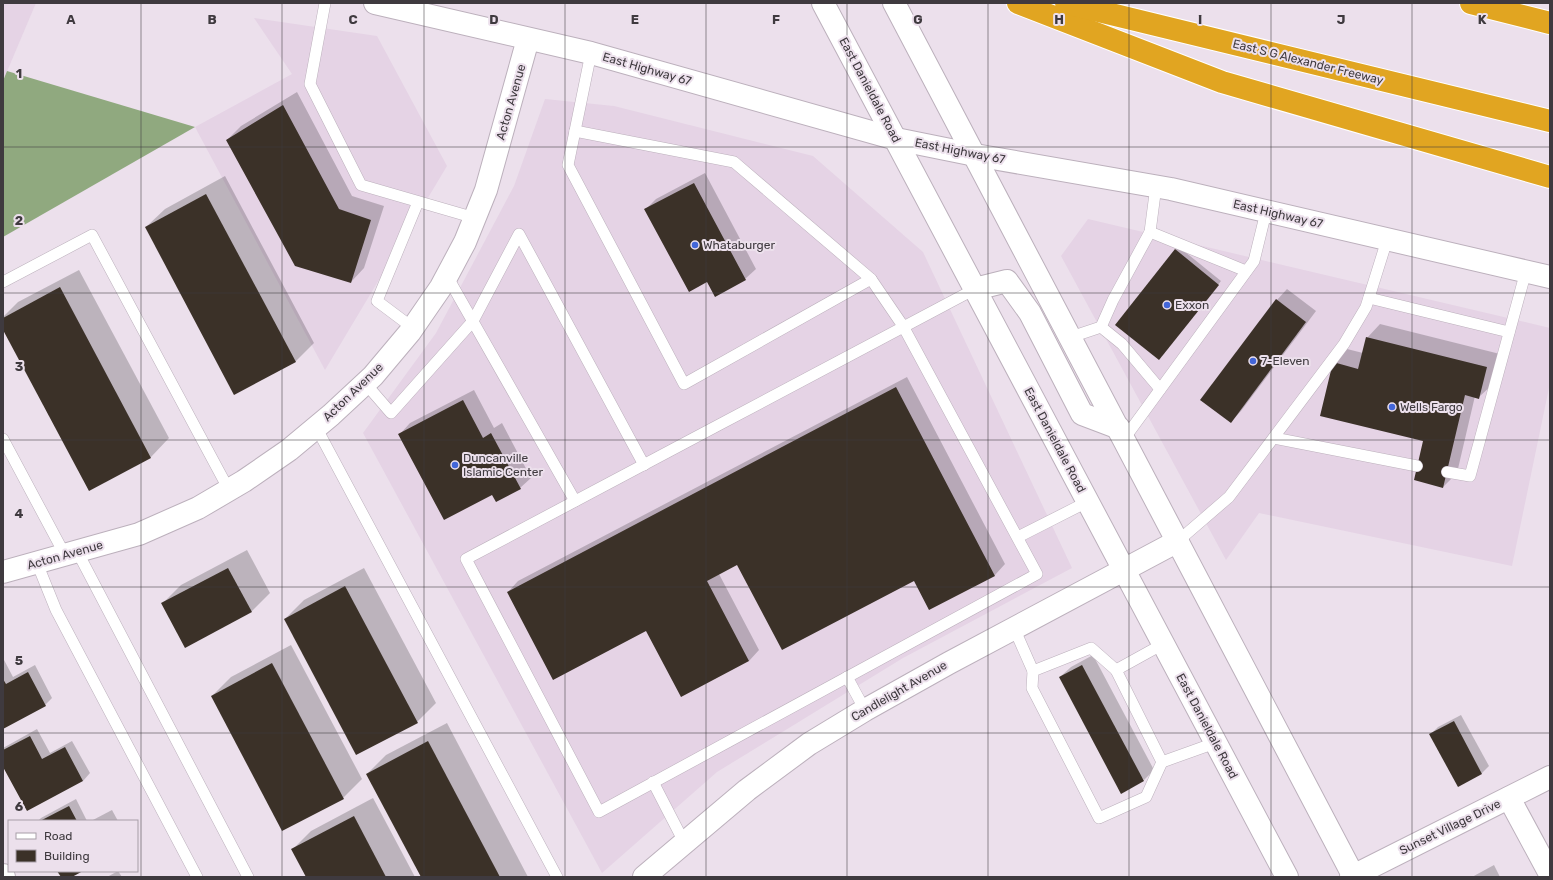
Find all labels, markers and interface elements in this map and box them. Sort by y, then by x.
text: A [66,12,76,27]
text: B [207,12,217,27]
text: C [348,12,358,27]
text: D [489,12,499,27]
text: E [631,12,639,27]
text: F [772,12,780,27]
text: G [913,12,923,27]
text: H [1054,12,1064,27]
text: I [1198,12,1202,27]
text: J [1337,12,1345,27]
text: K [1478,12,1487,27]
street label: East Danieldale Road [836,35,904,145]
street label: East S G Alexander Freeway [1231,36,1385,88]
street label: East Highway 67 [601,50,693,88]
street label: Acton Avenue [494,62,529,141]
text: 1 [16,66,22,81]
street label: East Highway 67 [914,135,1006,167]
street label: East Highway 67 [1232,197,1324,231]
text: 2 [15,213,23,228]
place label: Whataburger [703,238,775,252]
marker: Whataburger [690,240,700,250]
place label: Exxon [1175,298,1209,312]
marker: Exxon [1162,300,1172,310]
place label: 7-Eleven [1261,354,1310,368]
marker: 7-Eleven [1248,356,1258,366]
text: 3 [15,359,24,374]
street label: Acton Avenue [320,360,386,424]
street label: East Danieldale Road [1021,385,1089,495]
place label: Wells Fargo [1400,400,1463,414]
marker: Wells Fargo [1387,402,1397,412]
place label: Duncanville Islamic Center [463,451,543,479]
marker: Duncanville Islamic Center [450,460,460,470]
text: 4 [15,506,24,521]
street label: Acton Avenue [26,537,105,572]
text: 5 [15,653,23,668]
street label: Candlelight Avenue [849,658,950,724]
street label: East Danieldale Road [1173,671,1241,781]
street label: Sunset Village Drive [1397,796,1503,858]
text: 6 [15,799,24,814]
legend [8,820,138,872]
text: Road [44,829,72,843]
text: Building [44,849,90,863]

